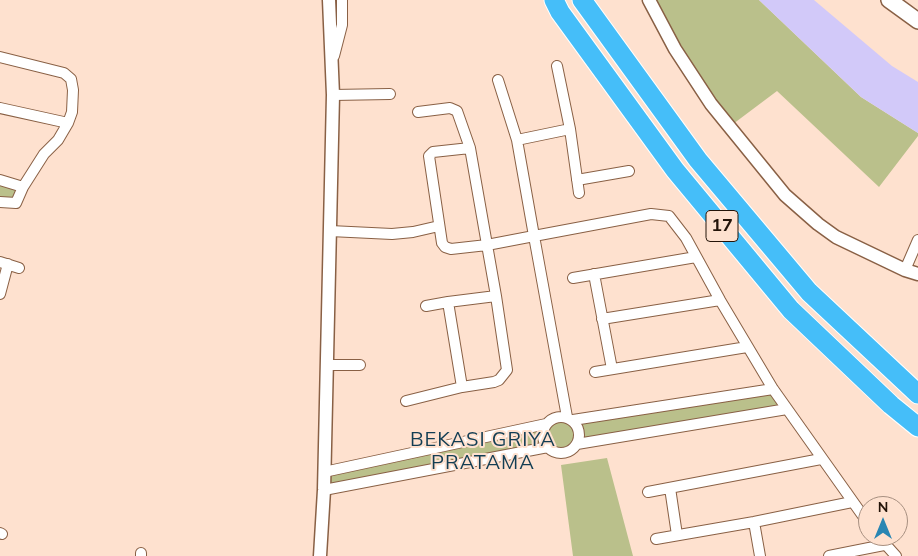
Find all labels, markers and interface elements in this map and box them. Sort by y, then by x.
road number: 17 [706,210,738,242]
district label: BEKASI GRIYA PRATAMA [408,428,558,475]
north arrow [858,496,908,546]
text: N [878,498,888,516]

